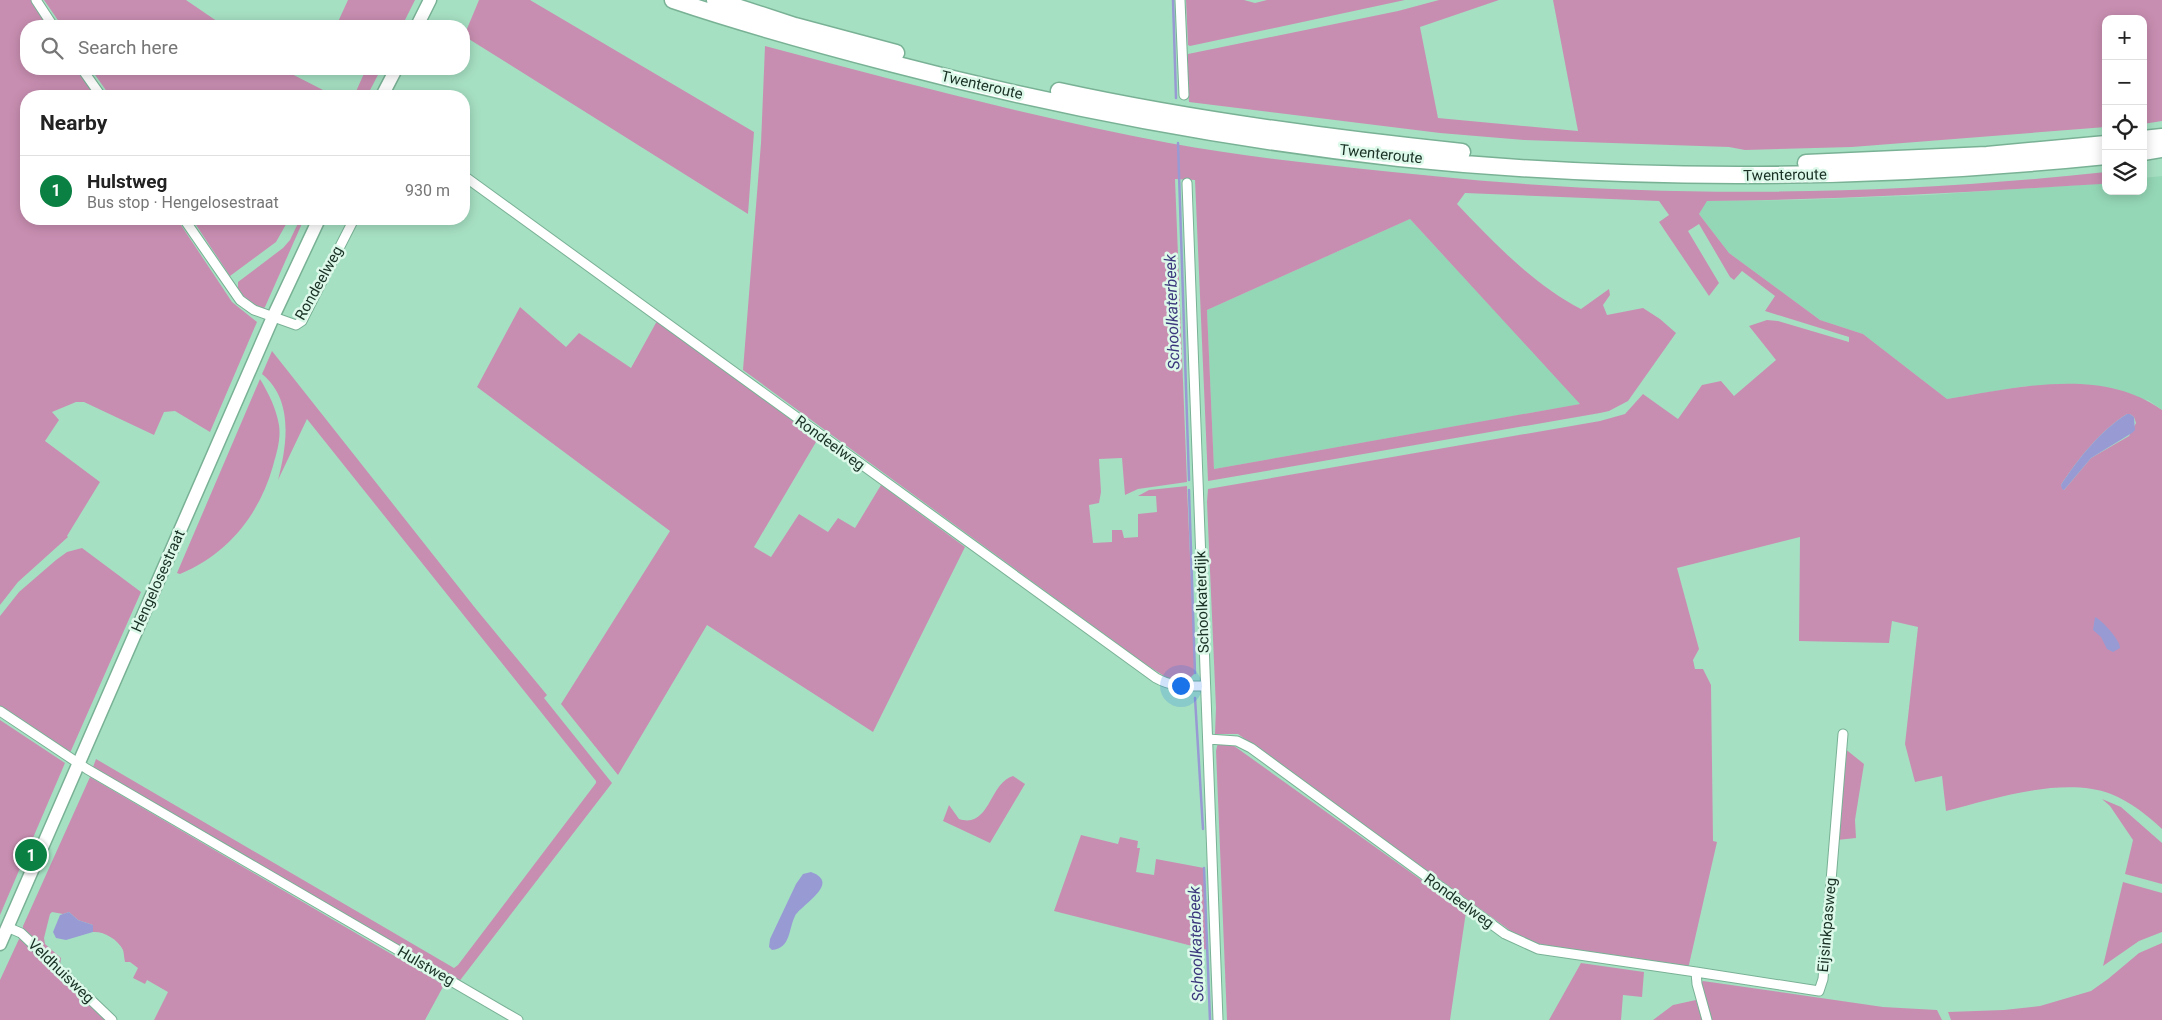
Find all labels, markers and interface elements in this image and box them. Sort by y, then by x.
map controls [2102,15,2147,195]
button: + [2102,15,2147,60]
search box [20,20,470,75]
icon: search [38,34,66,62]
text: Search here [78,36,178,59]
button: − [2102,60,2147,105]
street label: Twenteroute [939,67,1025,103]
button: locate [2102,105,2147,150]
text: Nearby [40,111,107,135]
street label: Twenteroute [1339,141,1424,167]
button: layers [2102,150,2147,195]
street label: Twenteroute [1743,165,1827,185]
text: Hulstweg [87,170,167,193]
text: 1 [51,181,61,200]
text: 930 m [405,181,450,200]
text: Bus stop · Hengelosestraat [87,193,279,212]
street label: Rondeelweg [291,243,347,323]
water label: Schoolkaterbeek [1160,253,1184,370]
street label: Rondeelweg [792,412,868,474]
street label: Hengelosestraat [127,527,189,635]
street label: Schoolkaterdijk [1191,550,1213,654]
your location [1168,673,1194,699]
pin: 1 [15,836,47,874]
street label: Rondeelweg [1421,870,1497,932]
street label: Eijsinkpasweg [1814,877,1840,973]
water label: Schoolkaterbeek [1184,885,1208,1002]
street label: Veldhuisweg [24,935,98,1007]
street label: Hulstweg [394,942,458,990]

